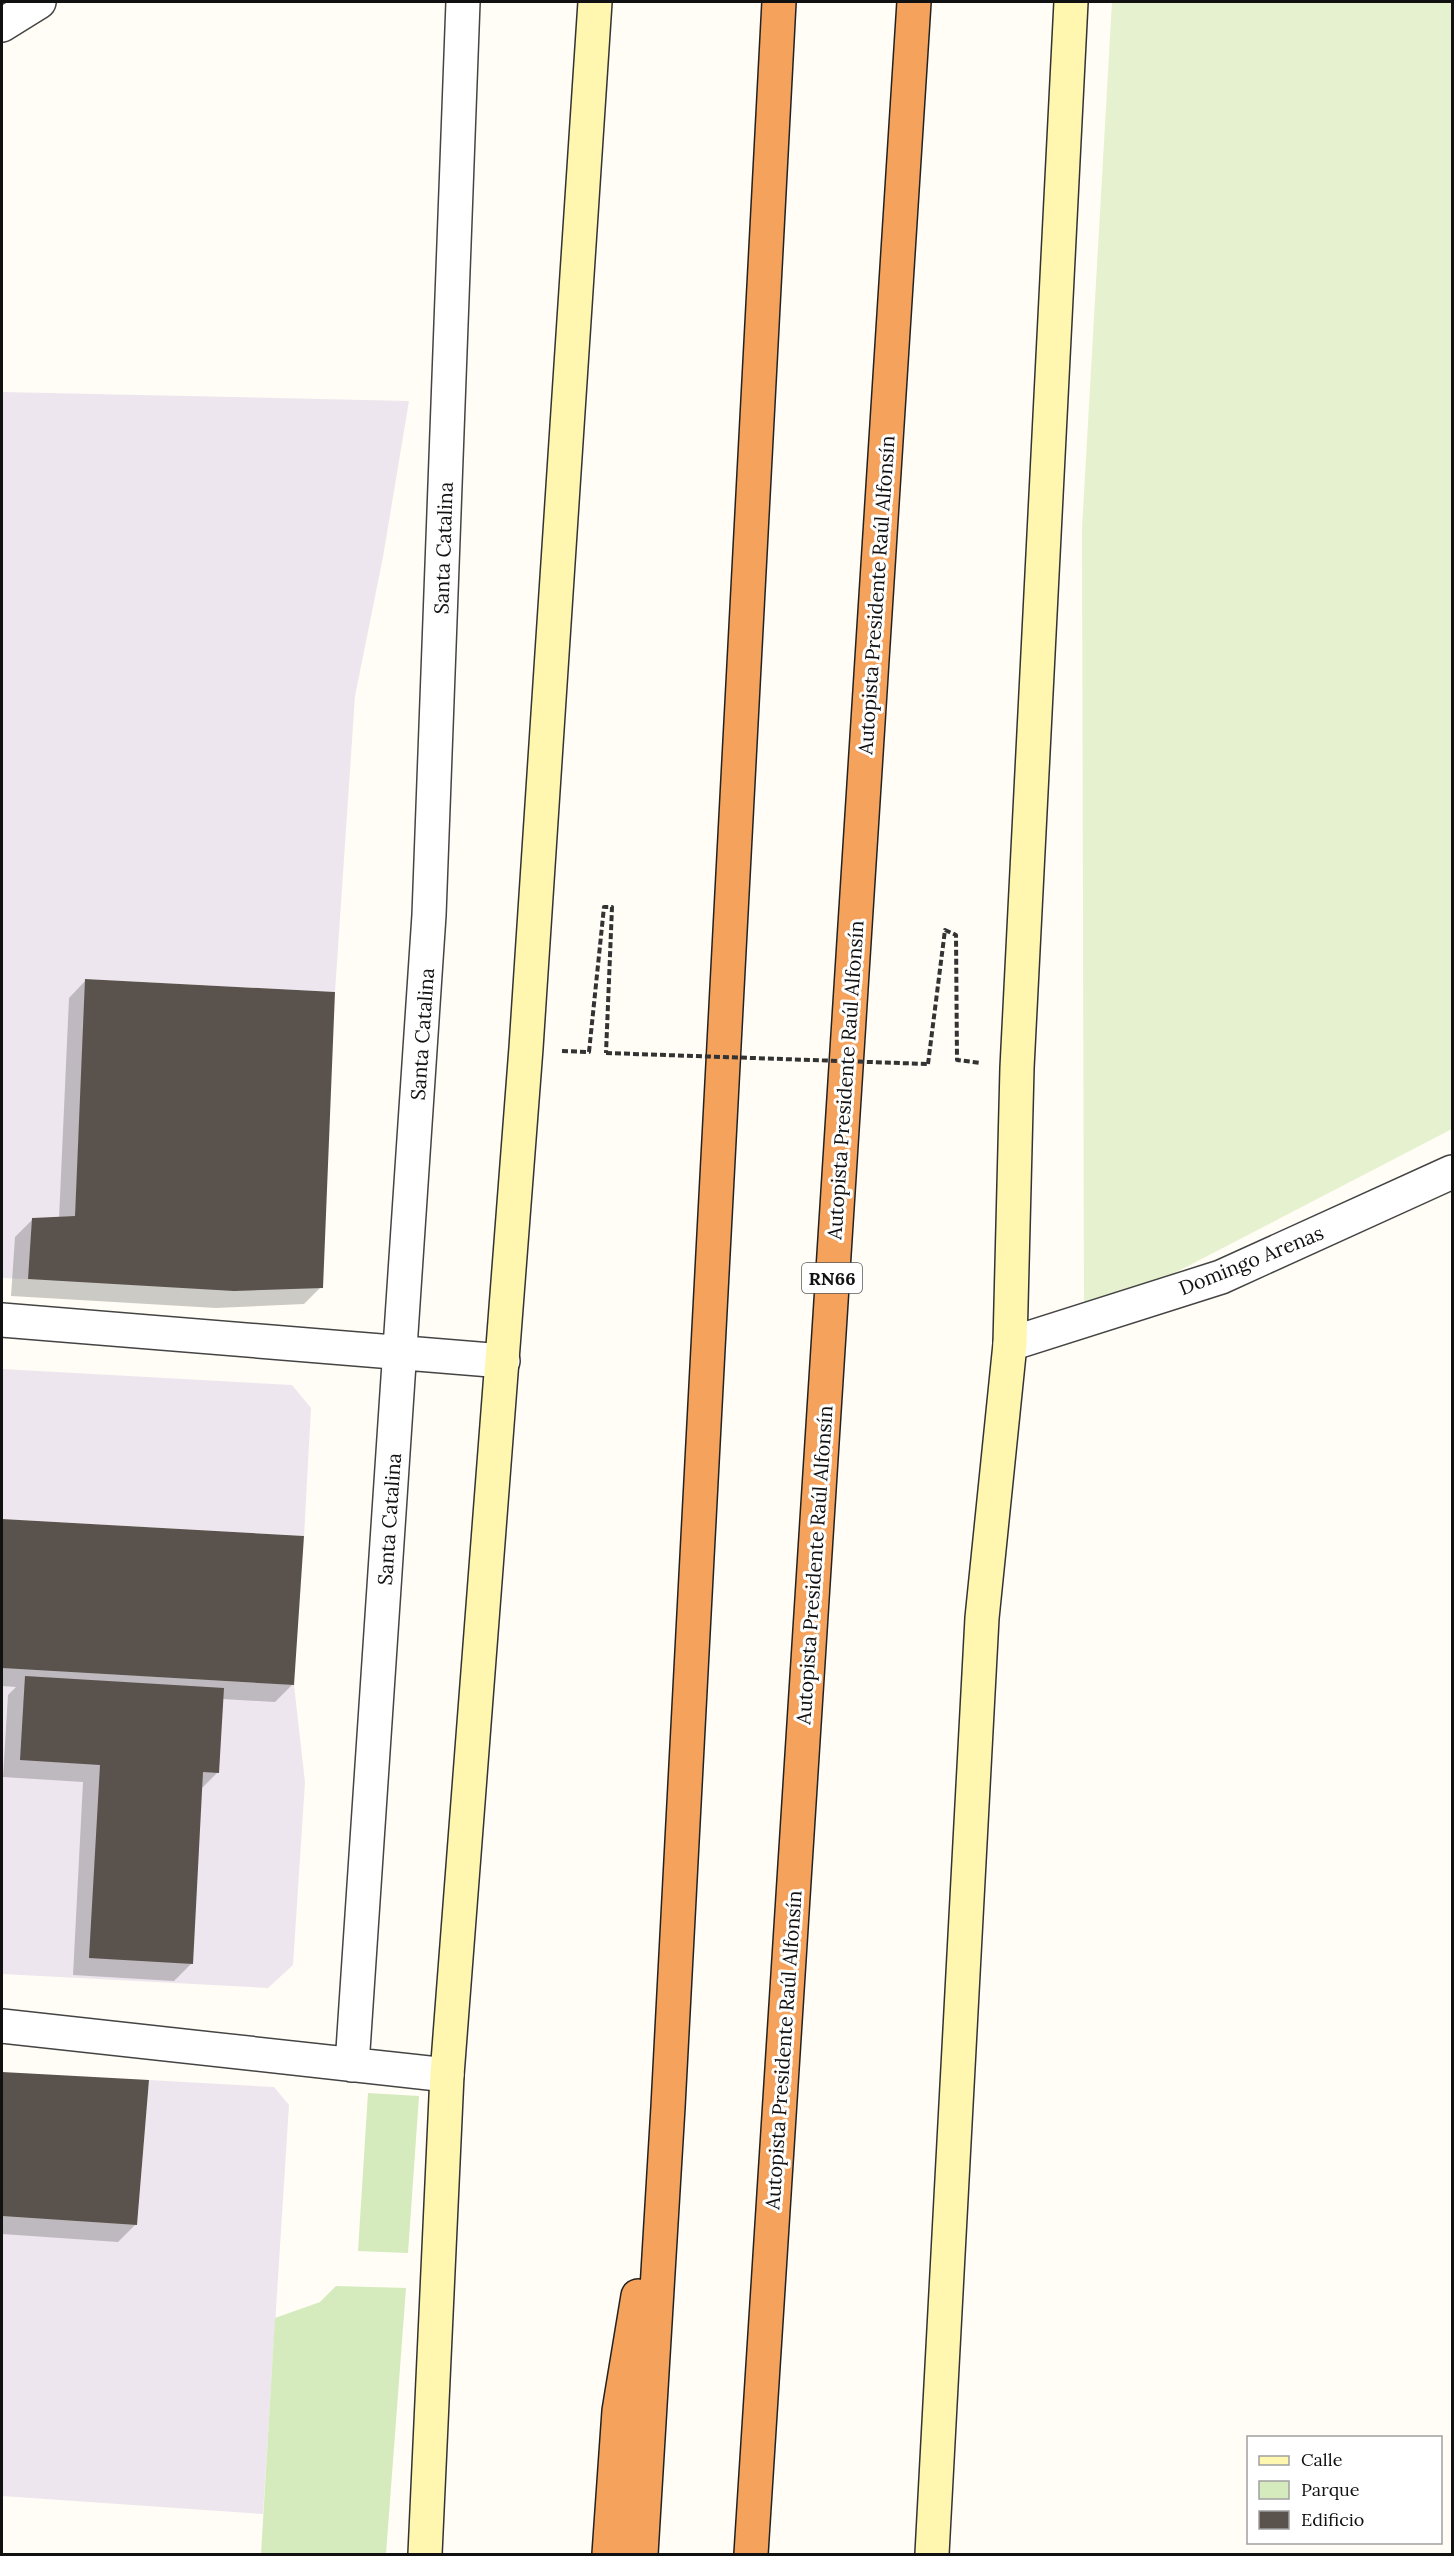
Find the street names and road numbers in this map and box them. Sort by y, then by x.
street label: Autopista Presidente Raúl Alfonsín [852,435,900,756]
street label: Santa Catalina [428,481,458,615]
street label: Autopista Presidente Raúl Alfonsín [821,920,869,1241]
street label: Santa Catalina [405,967,439,1101]
street label: Domingo Arenas [1175,1220,1327,1300]
road number: RN66 [802,1263,862,1293]
street label: Autopista Presidente Raúl Alfonsín [790,1405,838,1726]
street label: Santa Catalina [372,1452,406,1586]
street label: Autopista Presidente Raúl Alfonsín [759,1890,807,2211]

